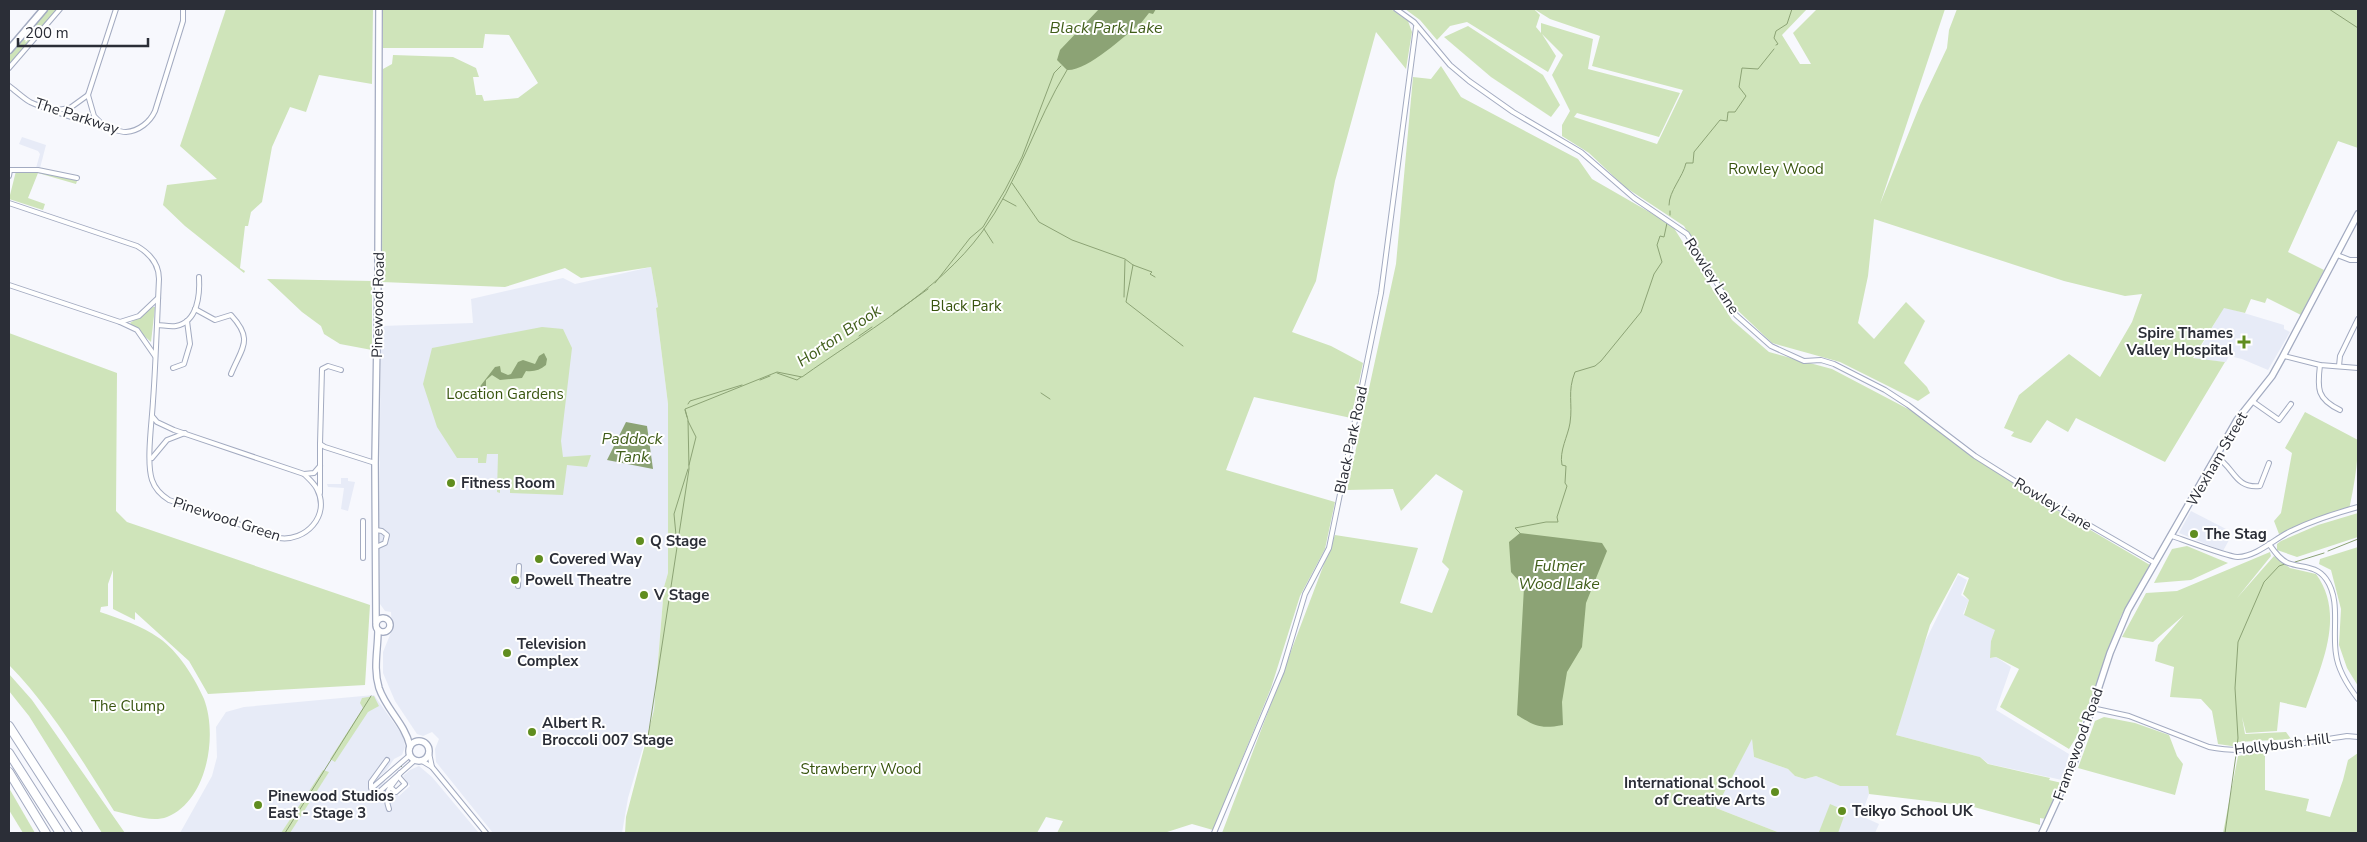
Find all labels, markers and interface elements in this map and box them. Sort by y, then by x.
scale bar [18,15,148,47]
water label: Black Park Lake [1049,17,1163,39]
text: 200 m [25,23,69,43]
street label: The Parkway [32,93,122,139]
park label: Rowley Wood [1728,159,1824,179]
street label: Rowley Lane [1680,234,1744,318]
street label: Pinewood Road [367,252,389,358]
park label: Black Park [931,296,1002,316]
water label: Horton Brook [793,299,886,372]
place label: Spire Thames Valley Hospital [2125,323,2233,360]
marker: Spire Thames Valley Hospital [2237,335,2251,349]
park label: Location Gardens [446,384,564,404]
street label: Black Park Road [1330,384,1372,496]
street label: Wexham Street [2182,408,2252,510]
water label: Paddock Tank [601,428,664,468]
place label: Fitness Room [461,473,555,493]
street label: Rowley Lane [2011,473,2096,535]
marker: Fitness Room [445,477,457,489]
street label: Pinewood Green [171,492,283,546]
place label: The Stag [2204,524,2267,544]
marker: The Stag [2188,528,2200,540]
place label: Q Stage [650,531,706,551]
marker: Q Stage [634,535,646,547]
place label: Covered Way [549,549,642,569]
marker: Covered Way [533,553,545,565]
water label: Fulmer Wood Lake [1518,555,1600,595]
place label: Powell Theatre [525,570,631,590]
marker: Powell Theatre [509,574,521,586]
place label: V Stage [653,585,709,605]
marker: V Stage [638,589,650,601]
place label: Television Complex [517,634,586,671]
marker: Television Complex [501,647,513,659]
street label: Framewood Road [2048,685,2108,803]
park label: The Clump [91,696,165,716]
place label: Albert R. Broccoli 007 Stage [542,713,673,750]
marker: Albert R. Broccoli 007 Stage [526,726,538,738]
street label: Hollybush Hill [2233,728,2332,760]
park label: Strawberry Wood [801,759,921,779]
place label: International School of Creative Arts [1624,773,1765,810]
place label: Pinewood Studios East - Stage 3 [268,786,394,823]
marker: International School of Creative Arts [1769,786,1781,798]
marker: Pinewood Studios East - Stage 3 [252,799,264,811]
place label: Teikyo School UK [1852,801,1974,821]
marker: Teikyo School UK [1836,805,1848,817]

